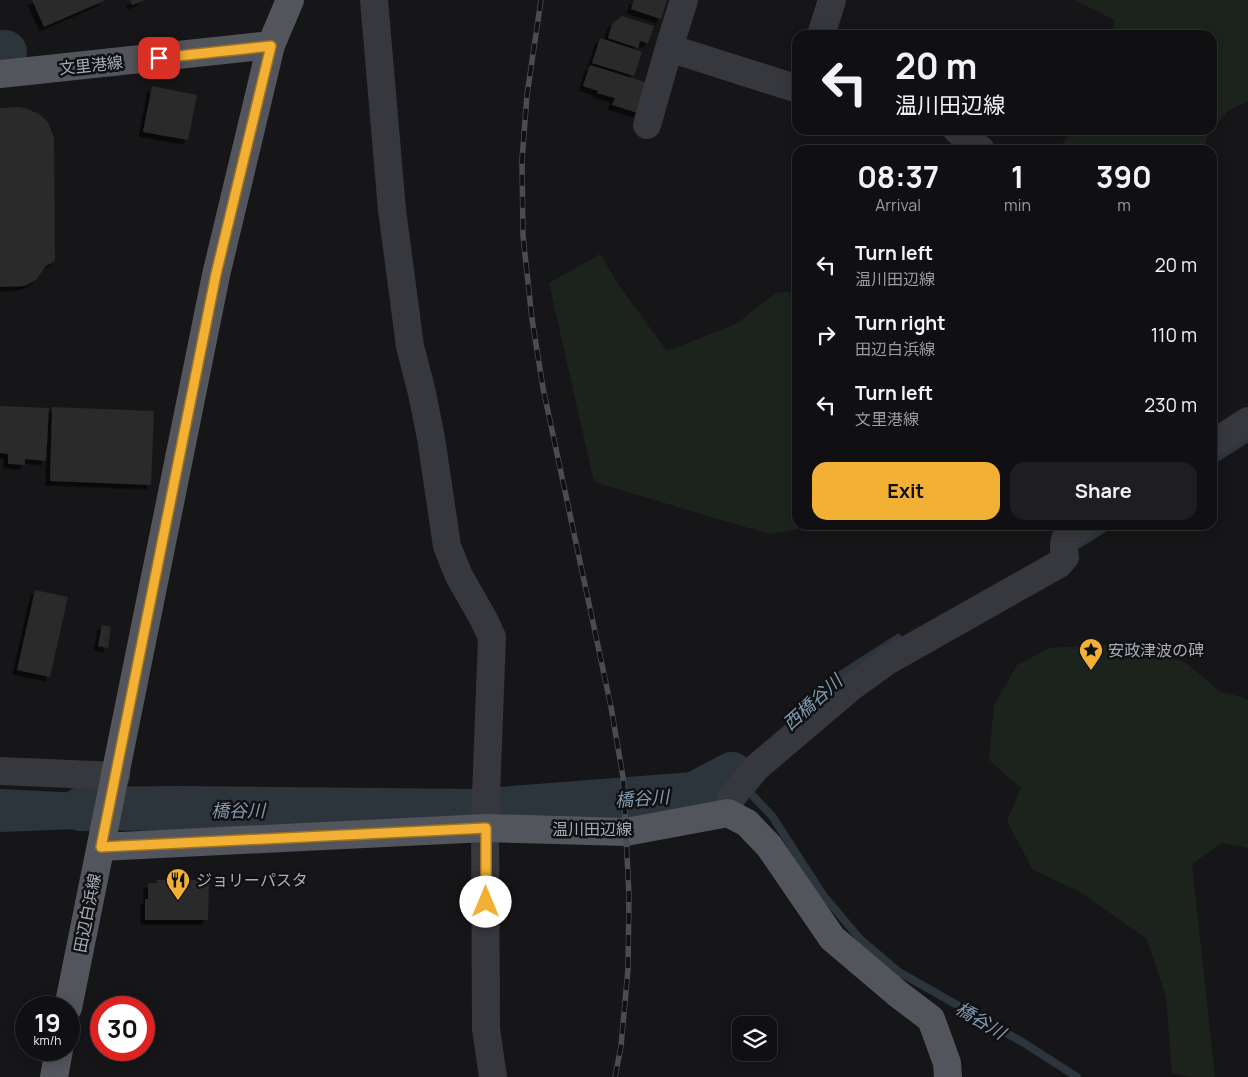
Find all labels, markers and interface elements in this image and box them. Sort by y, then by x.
pin [138,37,180,79]
text: 20 m [895,42,977,90]
icon: arrive [145,44,173,72]
icon: left [812,50,877,115]
street label: 文里港線 [58,51,124,79]
text: 温川田辺線 [895,90,1005,120]
text: 08:37 [857,156,939,197]
text: 1 [1011,156,1024,197]
text: 390 [1096,156,1152,197]
text: Arrival [875,194,921,216]
text: min [1004,194,1031,216]
text: m [1117,194,1131,216]
text: Turn left [855,240,933,266]
icon: left [812,251,840,279]
text: 20 m [1155,252,1197,278]
text: 温川田辺線 [855,268,935,290]
text: Turn right [855,310,945,336]
icon: right [812,321,840,349]
text: 110 m [1151,322,1197,348]
text: 田辺白浜線 [855,338,935,360]
text: Turn left [855,380,933,406]
icon: left [812,391,840,419]
text: 230 m [1144,392,1197,418]
text: 文里港線 [855,408,919,430]
button: Exit [812,462,1000,520]
button: Share [1010,462,1197,520]
place icon: 安政津波の碑 [1078,637,1104,671]
place label: 安政津波の碑 [1108,639,1204,661]
water label: 西橋谷川 [777,668,848,735]
water label: 橋谷川 [614,784,672,812]
water label: 橋谷川 [211,798,267,822]
street label: 温川田辺線 [552,818,632,840]
restaurant icon: ジョリーパスタ [165,867,191,901]
place label: ジョリーパスタ [196,869,308,891]
street label: 田辺白浜線 [69,872,105,954]
position arrow [459,875,511,927]
speed limit sign: 30 [90,996,155,1061]
water label: 橋谷川 [952,996,1012,1045]
text: 19 [34,1005,61,1040]
map controls [732,1016,777,1061]
button: layers [732,1016,777,1061]
text: km/h [34,1032,61,1049]

